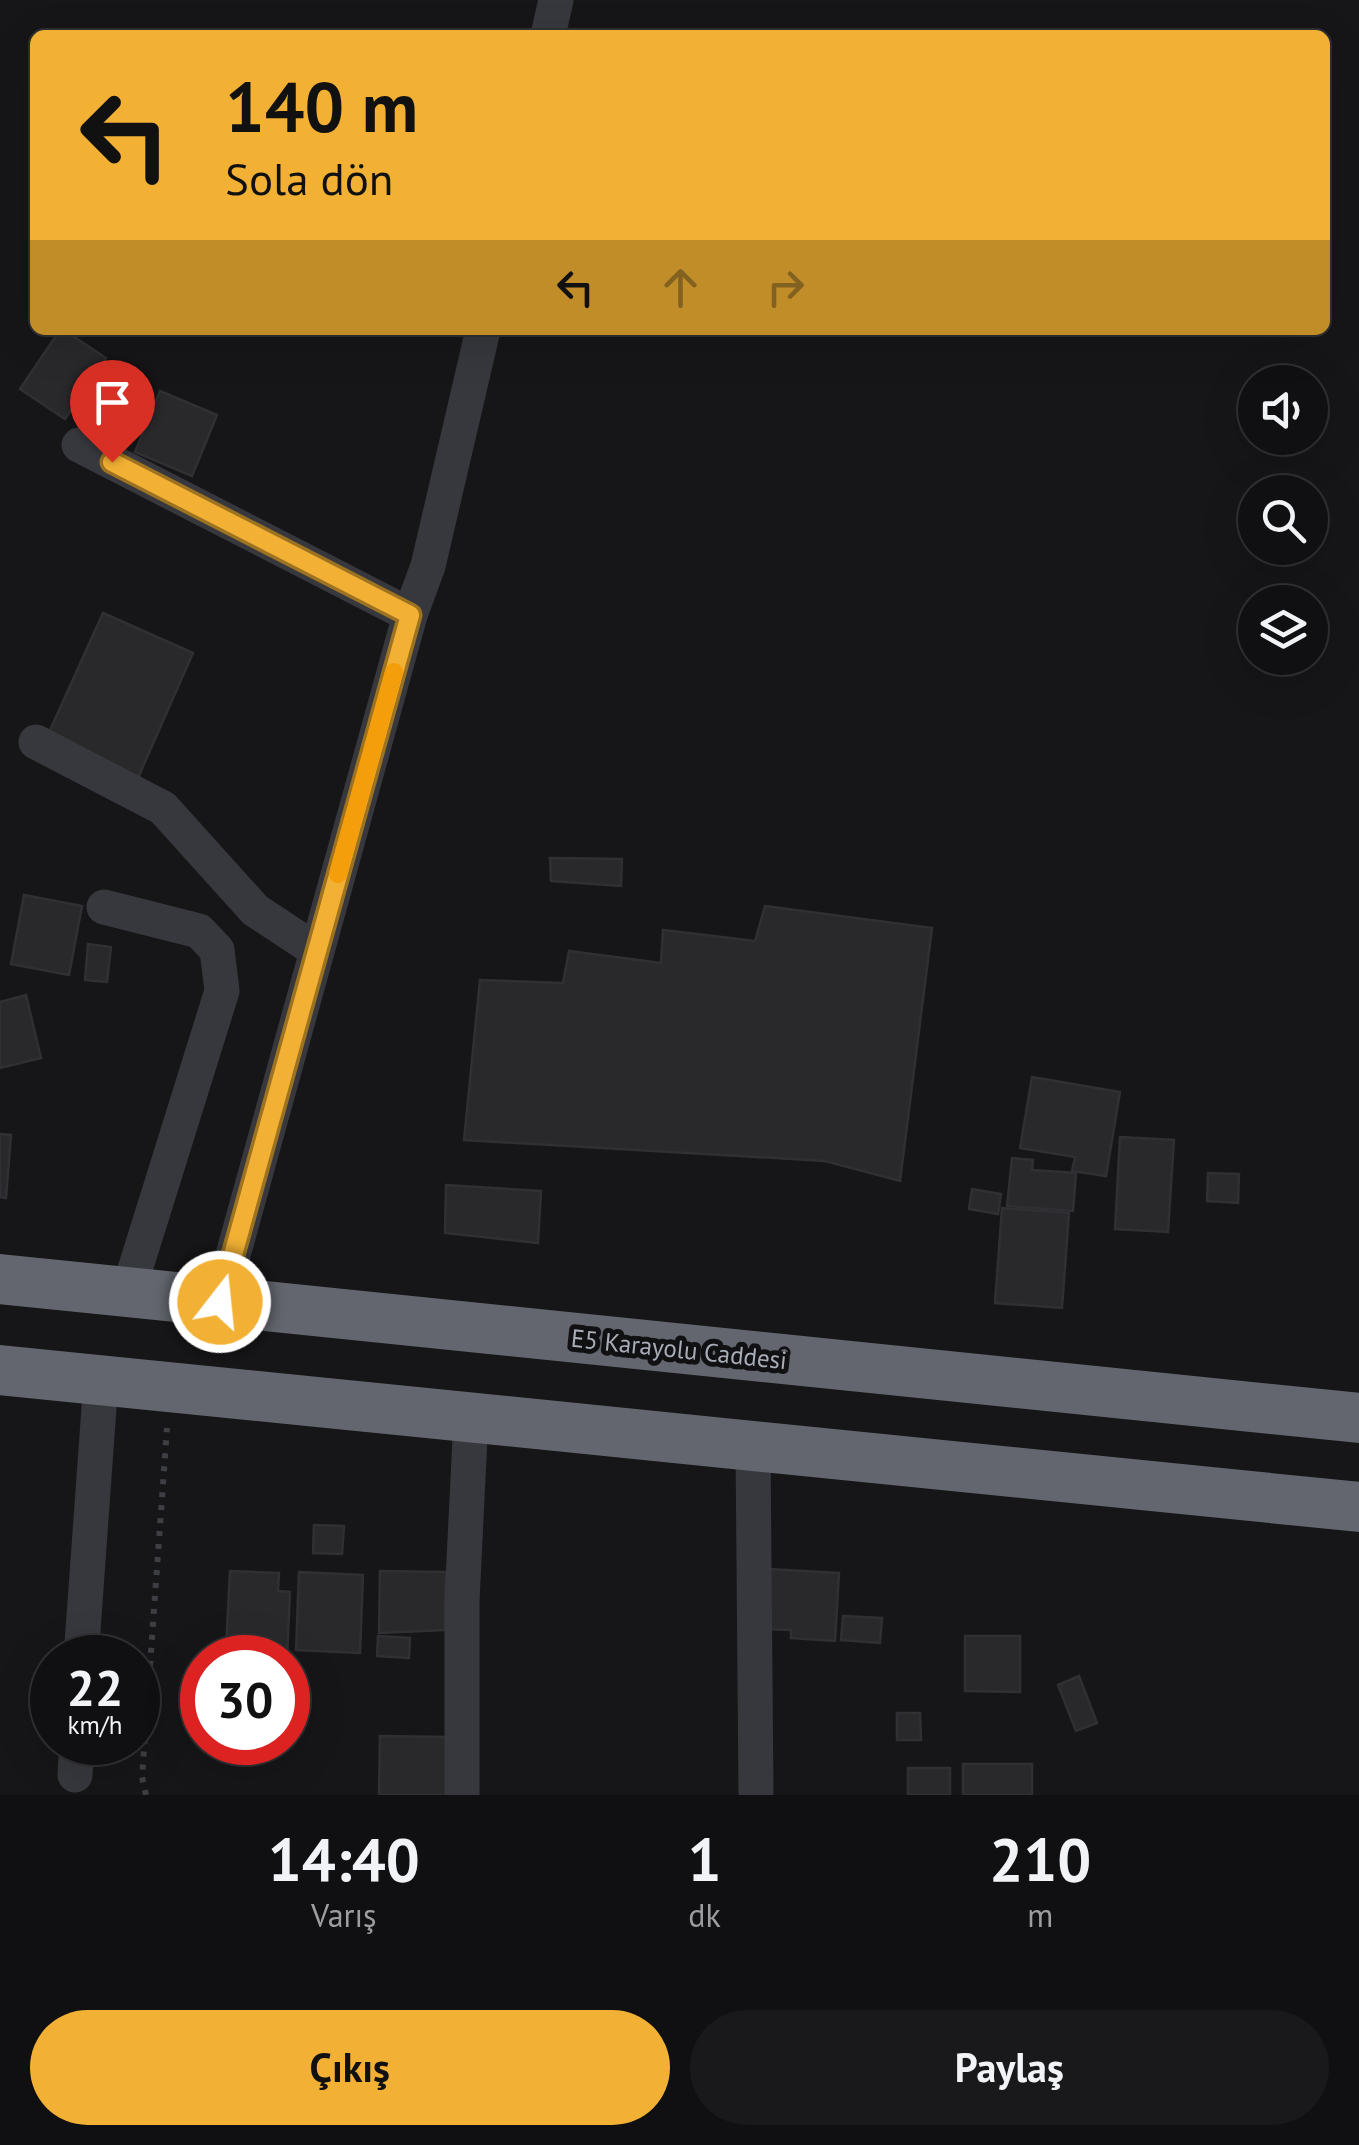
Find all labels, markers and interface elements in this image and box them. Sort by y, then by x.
text: 140 m [225,61,418,151]
icon: left [60,70,190,200]
text: Sola dön [225,149,393,207]
icon: left [548,260,603,315]
icon: ahead [653,260,708,315]
icon: right [758,260,813,315]
pin [70,360,155,463]
map controls [1238,365,1328,675]
button: sound [1238,365,1328,455]
icon: arrive [85,375,140,430]
button: search [1238,475,1328,565]
button: layers [1238,585,1328,675]
position arrow [168,1250,272,1354]
street label: E5 Karayolu Caddesi [569,1322,789,1376]
speed limit sign: 30 [180,1635,310,1765]
text: 22 [67,1655,123,1720]
text: km/h [68,1709,122,1741]
text: 14:40 [268,1820,420,1898]
text: 1 [688,1820,722,1898]
text: 210 [989,1820,1091,1898]
text: Varış [311,1894,376,1936]
text: dk [688,1894,721,1936]
text: m [1027,1894,1053,1936]
button: Çıkış [30,2010,670,2125]
button: Paylaş [690,2010,1329,2125]

